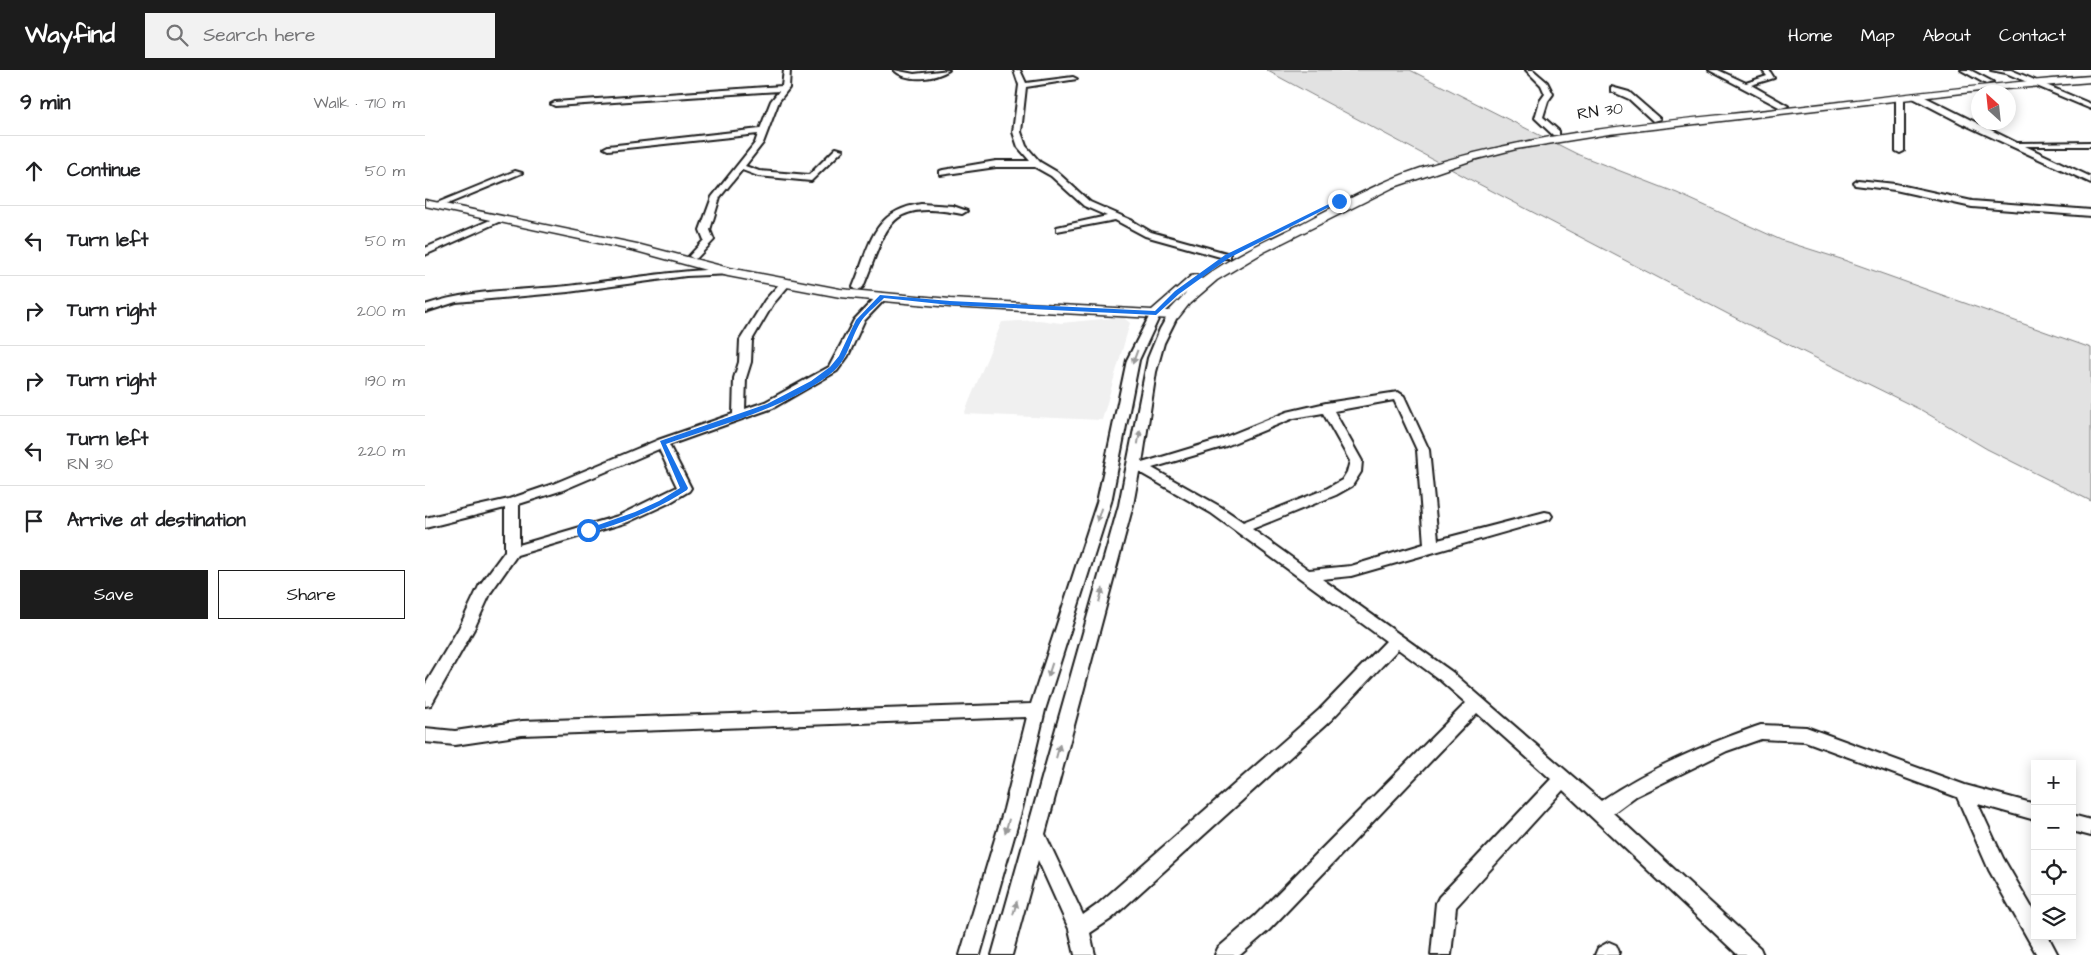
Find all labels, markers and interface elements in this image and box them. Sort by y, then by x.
search box [145,13,495,58]
text: Wayfind [25,18,115,52]
icon: search [163,21,191,49]
text: Search here [203,22,315,49]
text: Home [1788,23,1833,48]
text: Map [1861,23,1895,48]
text: About [1923,23,1971,48]
text: Contact [1999,23,2066,48]
north arrow [1971,85,2016,130]
text: 9 min [20,88,70,117]
text: Walk · 710 m [314,92,405,114]
street label: RN 30 [1576,97,1624,125]
icon: ahead [20,157,48,185]
text: Continue [67,157,141,184]
text: 50 m [365,160,405,182]
route end [1328,190,1351,213]
icon: left [20,227,48,255]
text: Turn left [67,227,148,254]
text: 50 m [365,230,405,252]
icon: right [20,297,48,325]
text: Turn right [67,297,156,324]
text: 200 m [357,300,405,322]
one-way arrow [1131,349,1138,364]
icon: right [20,367,48,395]
text: Turn right [67,367,156,394]
text: 190 m [365,370,405,392]
text: Turn left [67,426,148,453]
one-way arrow [1136,429,1144,445]
icon: left [20,437,48,465]
text: 220 m [358,440,405,462]
text: RN 30 [67,453,113,475]
icon: arrive [20,507,48,535]
text: Arrive at destination [67,507,246,534]
one-way arrow [1095,508,1103,523]
route start [577,519,600,542]
button: Save [20,570,208,619]
button: Share [218,570,405,619]
one-way arrow [1097,587,1105,602]
one-way arrow [1046,662,1053,677]
one-way arrow [1054,744,1062,759]
map controls [2031,760,2076,940]
button: + [2031,760,2076,805]
button: − [2031,805,2076,850]
one-way arrow [1003,819,1011,834]
button: locate [2031,850,2076,895]
button: layers [2031,895,2076,940]
one-way arrow [1011,900,1019,915]

